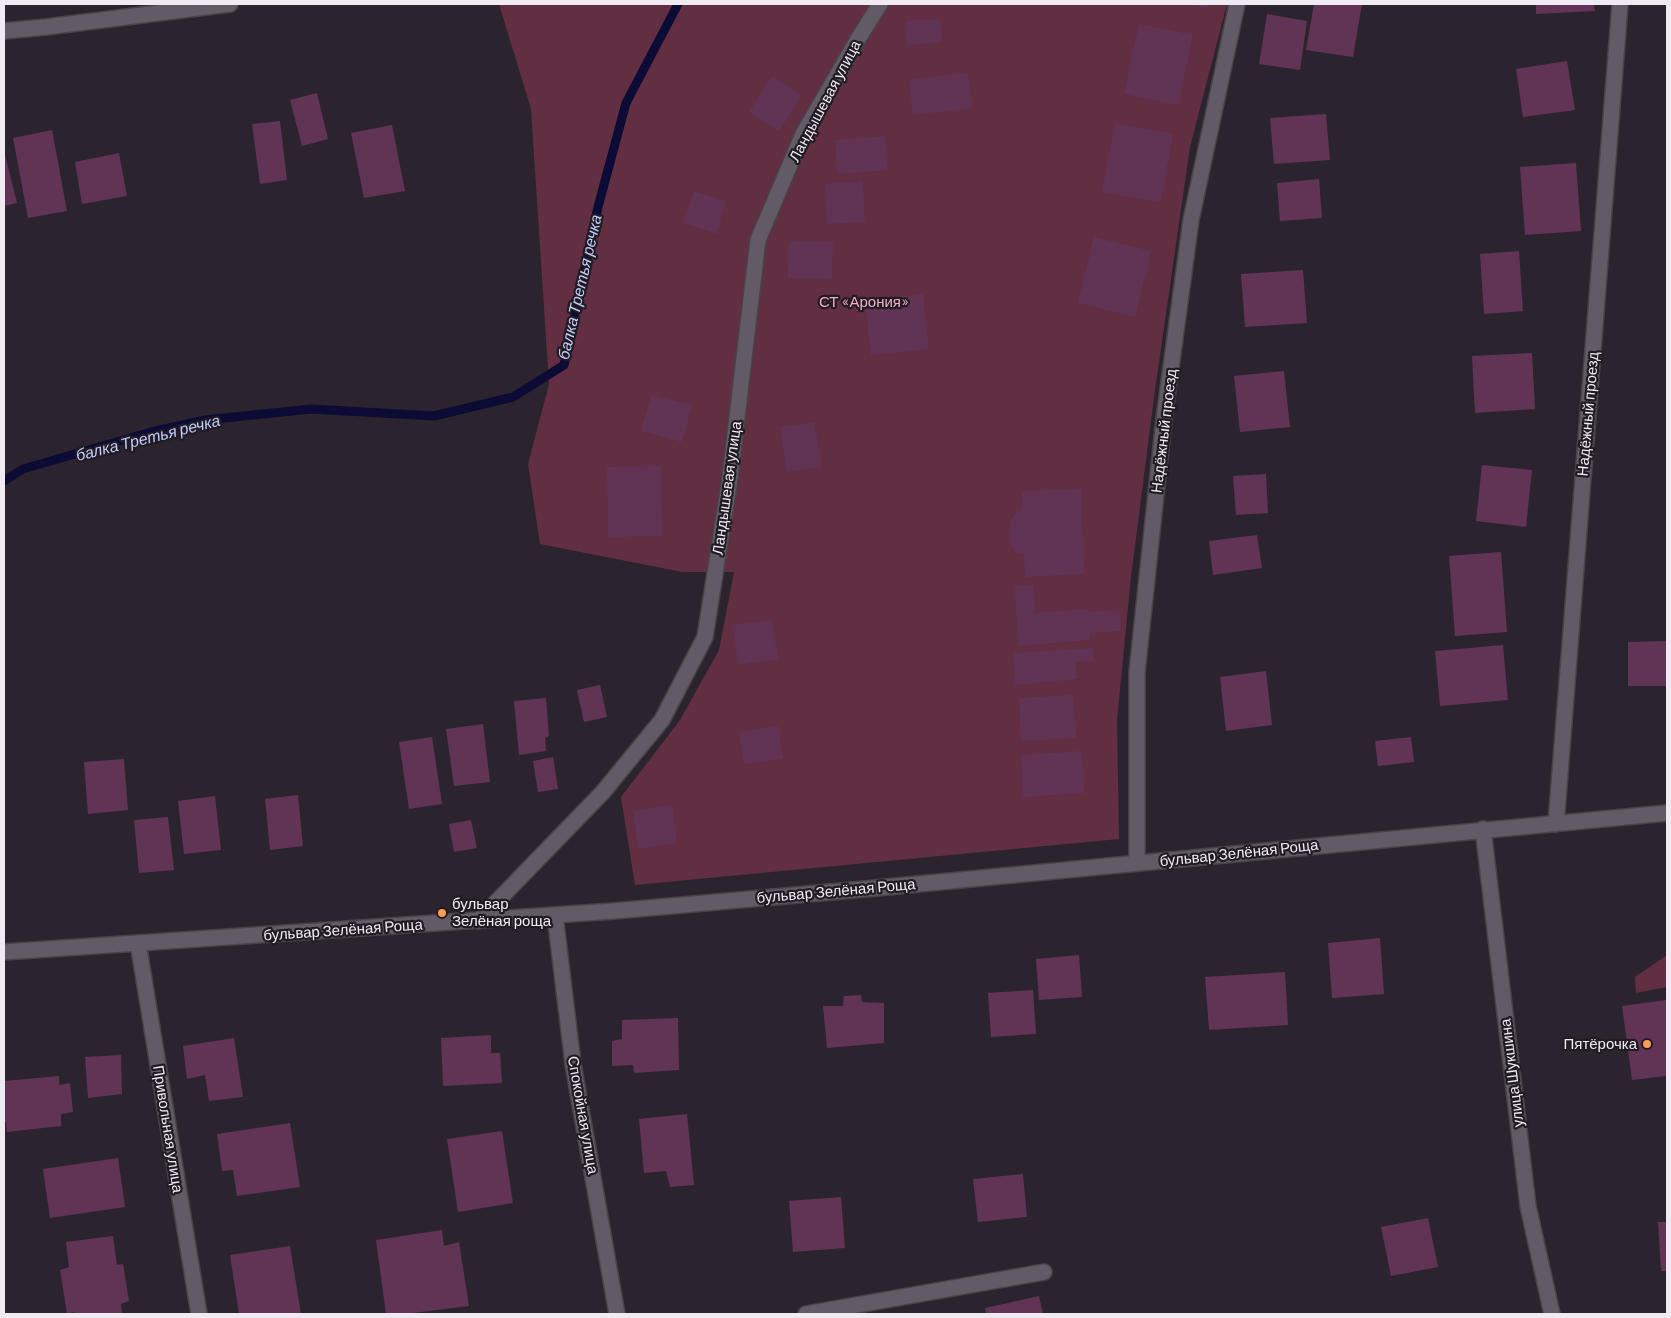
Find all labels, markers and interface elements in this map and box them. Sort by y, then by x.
street label: Ландышевая улица [785,37,865,165]
water label: балка Третья речка [554,213,606,361]
park label: СТ «Арония» [819,293,909,311]
street label: Надёжный проезд [1574,351,1602,477]
street label: Надёжный проезд [1147,368,1181,494]
water label: балка Третья речка [74,411,222,465]
street label: Ландышевая улица [709,420,745,556]
street label: бульвар Зелёная Роща [1159,836,1319,870]
street label: бульвар Зелёная Роща [756,875,916,907]
place label: бульвар Зелёная роща [452,895,551,930]
marker: бульвар Зелёная роща [436,907,448,919]
street label: бульвар Зелёная Роща [263,915,423,945]
street label: улица Шукшина [1496,1018,1528,1128]
place label: Пятёрочка [1563,1035,1637,1053]
marker: Пятёрочка [1641,1038,1653,1050]
street label: Спокойная улица [564,1054,602,1176]
street label: Привольная улица [149,1064,187,1194]

